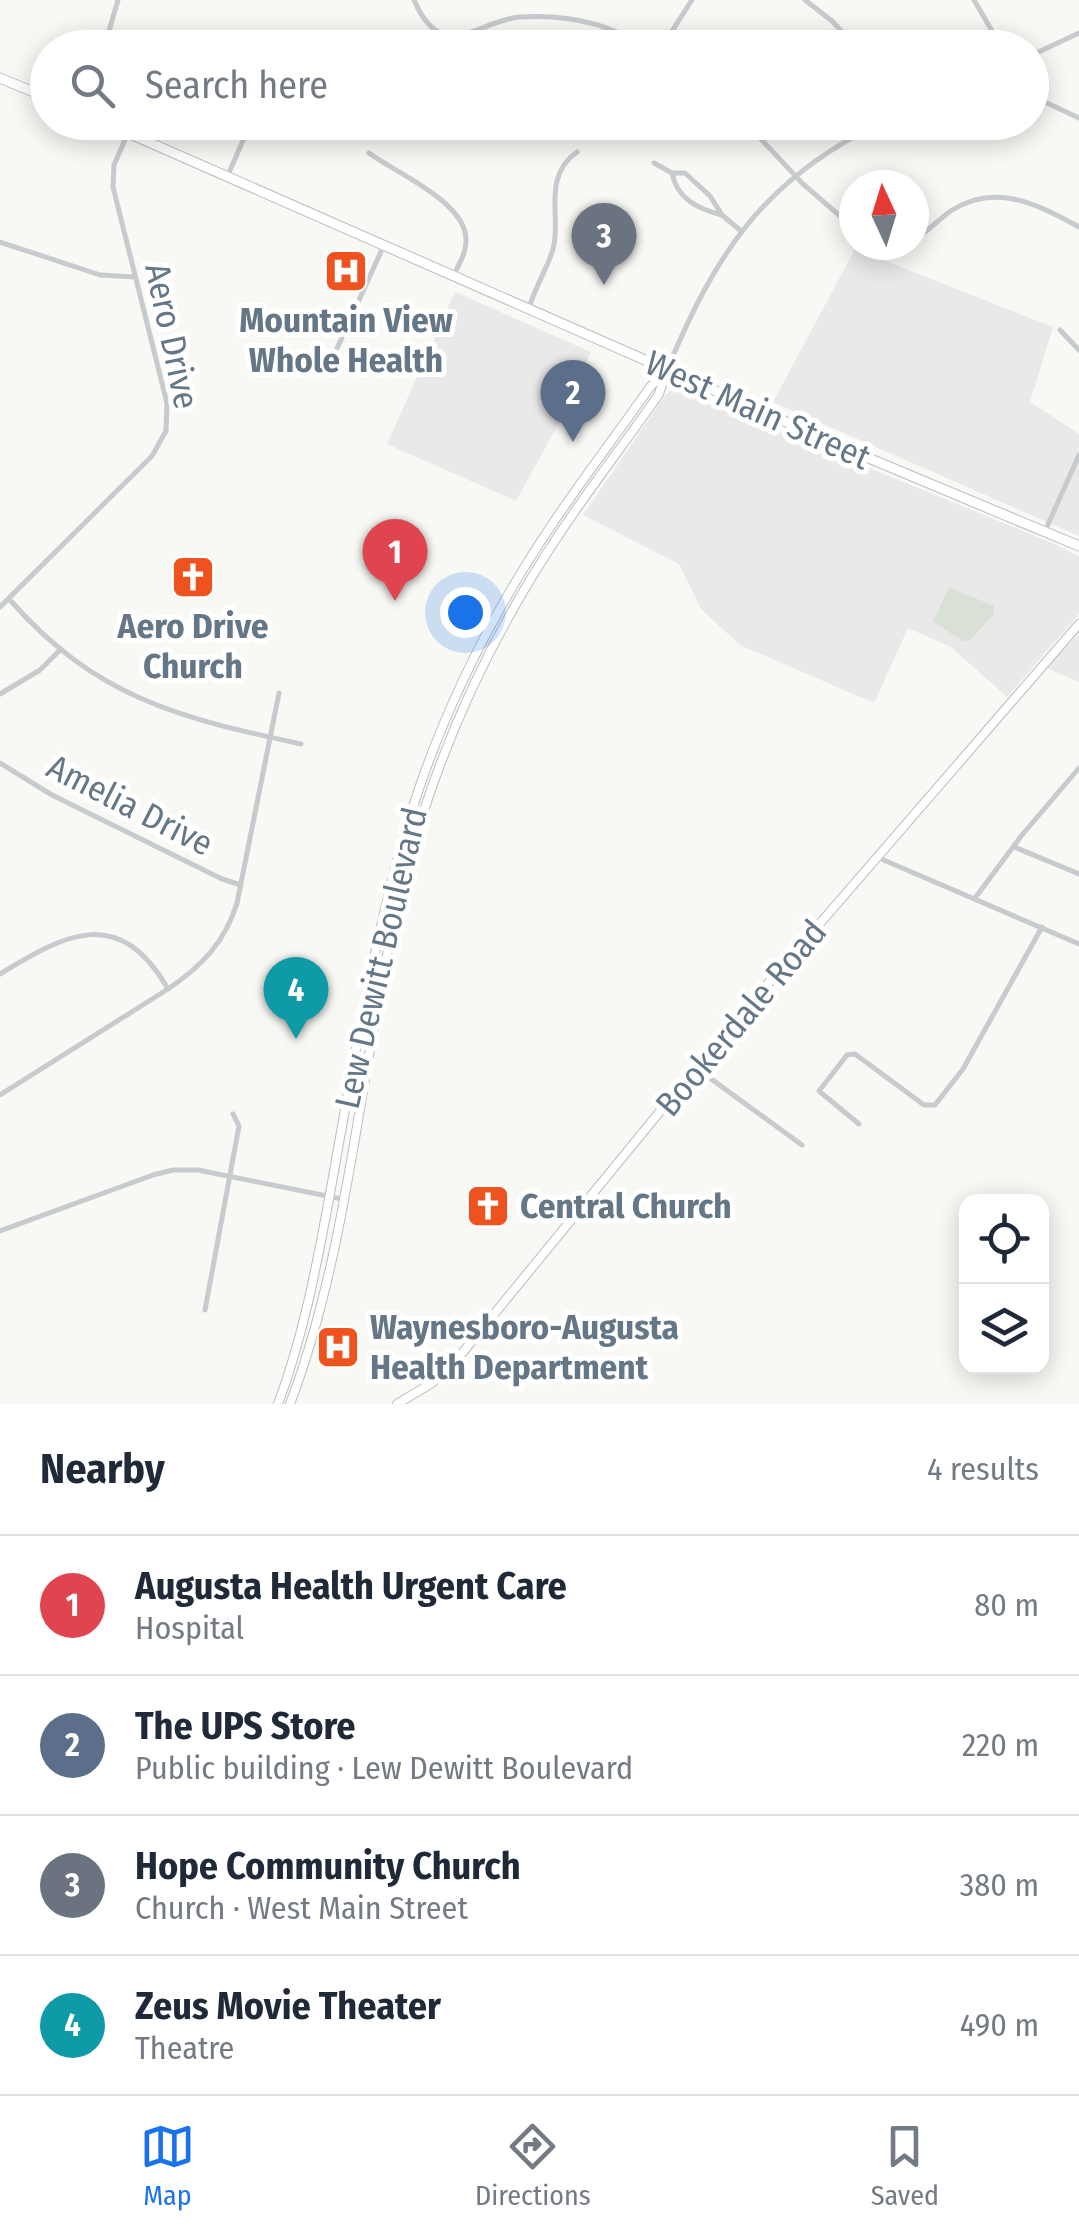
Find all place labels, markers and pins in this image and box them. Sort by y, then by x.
pin: 3 [572,202,636,285]
hospital icon: Mountain View Whole Health [323,248,369,294]
place label: Mountain View Whole Health [239,299,453,381]
pin: 2 [540,360,606,442]
pin: 1 [362,518,428,601]
church icon: Aero Drive Church [170,554,216,600]
place label: Aero Drive Church [116,605,269,687]
pin: 4 [264,956,328,1039]
church icon: Central Church [465,1183,511,1229]
place label: Central Church [520,1185,732,1227]
place label: Waynesboro-Augusta Health Department [370,1306,679,1388]
hospital icon: Waynesboro-Augusta Health Department [315,1324,361,1370]

